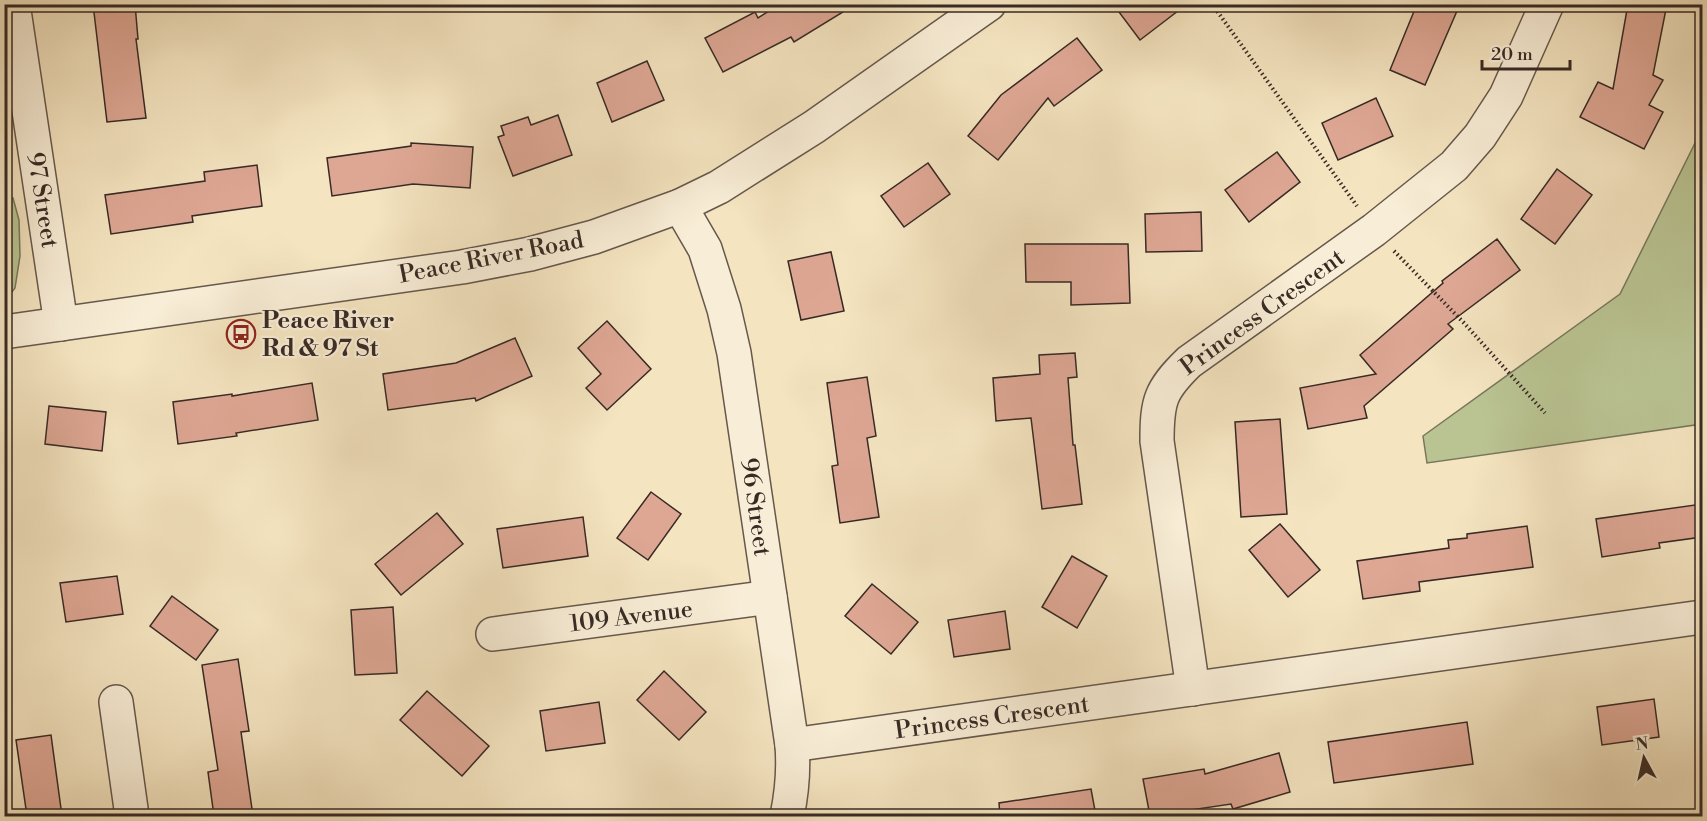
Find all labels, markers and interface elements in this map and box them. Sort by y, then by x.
scale bar [1482,33,1570,71]
text: 20 m [1491,43,1533,66]
street label: 97 Street [20,150,64,251]
street label: Peace River Road [396,225,586,291]
street label: Princess Crescent [1174,243,1351,383]
place label: Peace River Rd & 97 St [262,306,394,364]
bus stop icon: Peace River Rd & 97 St [225,318,257,350]
street label: 96 Street [733,456,777,559]
street label: 109 Avenue [568,595,695,639]
street label: Princess Crescent [893,689,1092,746]
north arrow [1614,728,1674,788]
text: N [1634,733,1650,755]

